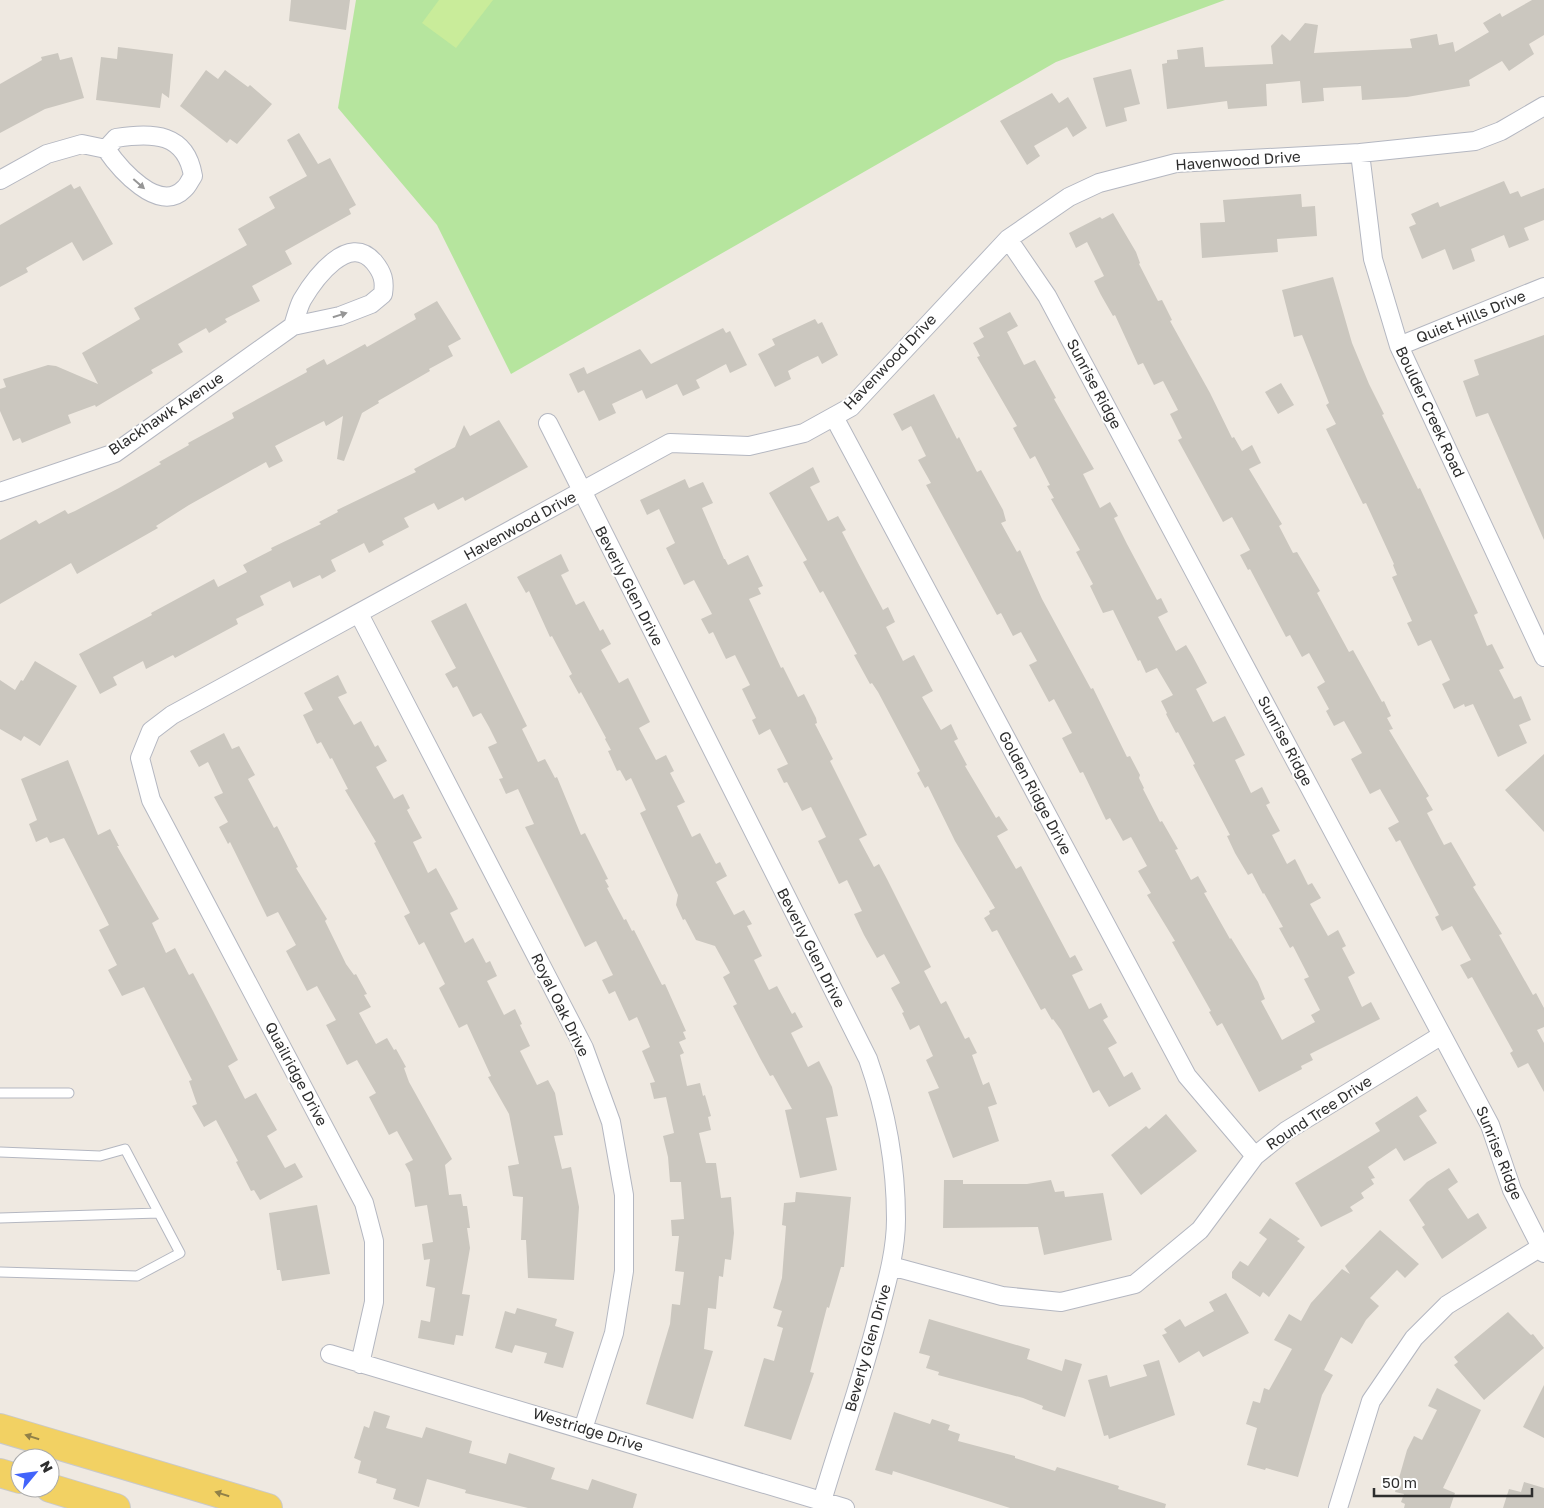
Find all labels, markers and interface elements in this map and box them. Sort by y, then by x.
street label: Havenwood Drive [1175,147,1301,173]
one-way arrow [133,179,146,190]
street label: Quiet Hills Drive [1413,286,1528,346]
street label: Havenwood Drive [839,310,940,413]
one-way arrow [333,311,348,319]
street label: Sunrise Ridge [1064,335,1126,432]
street label: Boulder Creek Road [1393,343,1469,480]
street label: Blackhawk Avenue [105,368,227,458]
street label: Havenwood Drive [460,487,579,563]
street label: Beverly Glen Drive [592,523,668,649]
street label: Sunrise Ridge [1255,692,1317,789]
street label: Golden Ridge Drive [996,728,1076,858]
street label: Beverly Glen Drive [774,885,850,1011]
street label: Royal Oak Drive [528,950,594,1059]
street label: Quailridge Drive [262,1018,332,1129]
street label: Round Tree Drive [1262,1071,1375,1153]
street label: Sunrise Ridge [1473,1103,1527,1202]
street label: Beverly Glen Drive [840,1282,894,1414]
street label: Westridge Drive [531,1404,646,1454]
one-way arrow [25,1433,40,1441]
north arrow [10,1448,60,1498]
text: N [37,1458,57,1475]
scale bar [1374,1466,1532,1498]
text: 50 m [1382,1473,1417,1491]
one-way arrow [214,1490,229,1498]

